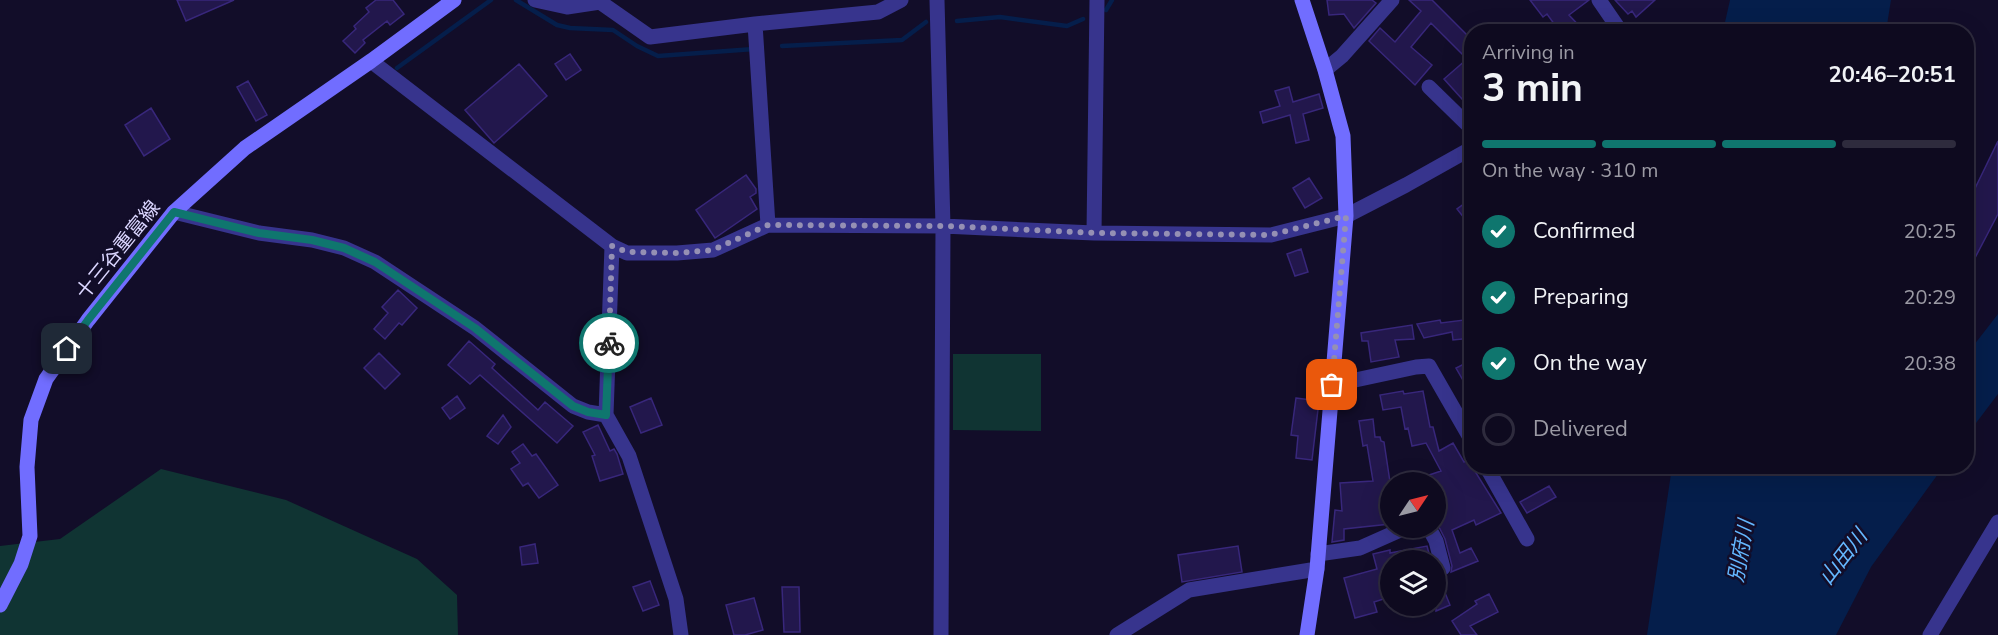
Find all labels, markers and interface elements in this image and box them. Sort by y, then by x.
text: Arriving in [1482,39,1575,66]
text: 20:46–20:51 [1828,60,1956,90]
text: 3 min [1482,62,1583,115]
text: On the way · 310 m [1482,157,1658,184]
street label: 十三谷重富線 [70,195,166,305]
icon: check [1482,215,1515,248]
text: Confirmed [1533,216,1635,246]
text: 20:25 [1903,218,1956,245]
icon: check [1482,281,1515,314]
text: Preparing [1533,282,1629,312]
text: 20:29 [1903,284,1956,311]
courier [579,313,639,373]
pin [41,323,92,374]
icon: bike [593,327,626,360]
icon: home [50,332,83,365]
icon: check [1482,347,1515,380]
text: On the way [1533,348,1647,378]
text: 20:38 [1903,350,1956,377]
pin [1306,359,1357,410]
icon: bag [1315,368,1348,401]
text: Delivered [1533,414,1628,444]
north arrow [1380,472,1446,538]
map controls [1380,472,1446,616]
water label: 別府川 [1722,516,1761,584]
water label: 山田川 [1813,522,1875,590]
button: layers [1380,550,1446,616]

